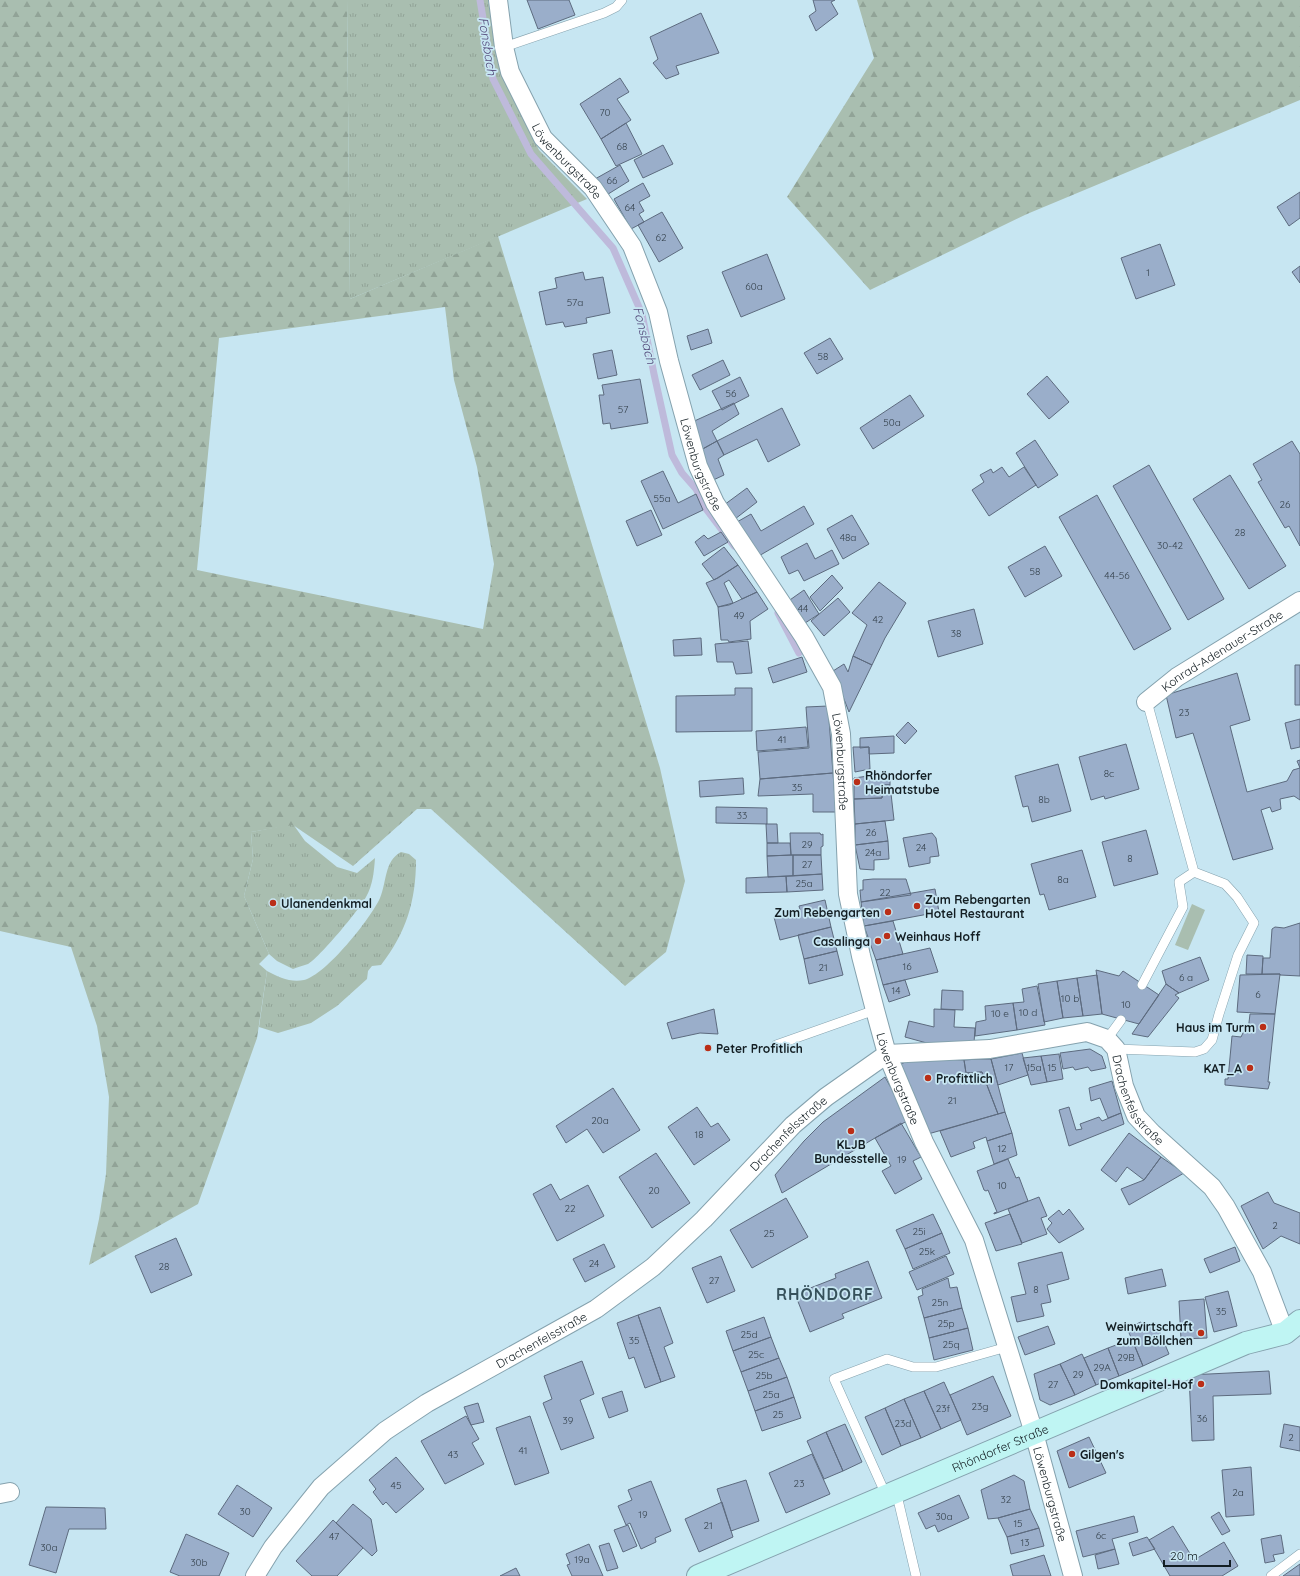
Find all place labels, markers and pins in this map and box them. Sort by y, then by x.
place label: Rhöndorfer Heimatstube [865,768,940,797]
marker: Rhöndorfer Heimatstube [852,777,862,787]
place label: Zum Rebengarten Hotel Restaurant [925,892,1031,921]
place label: Ulanendenkmal [281,896,372,911]
marker: Ulanendenkmal [268,898,278,908]
marker: Zum Rebengarten Hotel Restaurant [912,901,922,911]
place label: Zum Rebengarten [774,905,880,920]
marker: Zum Rebengarten [883,907,893,917]
place label: Weinhaus Hoff [895,929,981,944]
marker: Weinhaus Hoff [882,931,892,941]
place label: Casalinga [813,934,870,949]
marker: Casalinga [873,936,883,946]
place label: Haus im Turm [1176,1020,1255,1035]
marker: Haus im Turm [1258,1022,1268,1032]
place label: Peter Profitlich [716,1041,803,1056]
marker: Peter Profitlich [703,1043,713,1053]
place label: KAT_A [1203,1061,1242,1076]
marker: KAT_A [1245,1063,1255,1073]
place label: Profittlich [936,1071,993,1086]
marker: Profittlich [923,1073,933,1083]
marker: KLJB Bundesstelle [846,1126,856,1136]
place label: KLJB Bundesstelle [814,1137,888,1166]
place label: Weinwirtschaft zum Böllchen [1106,1319,1193,1348]
marker: Weinwirtschaft zum Böllchen [1196,1328,1206,1338]
place label: Domkapitel-Hof [1100,1377,1194,1392]
marker: Domkapitel-Hof [1196,1379,1206,1389]
place label: Gilgen's [1080,1447,1124,1462]
marker: Gilgen's [1067,1449,1077,1459]

